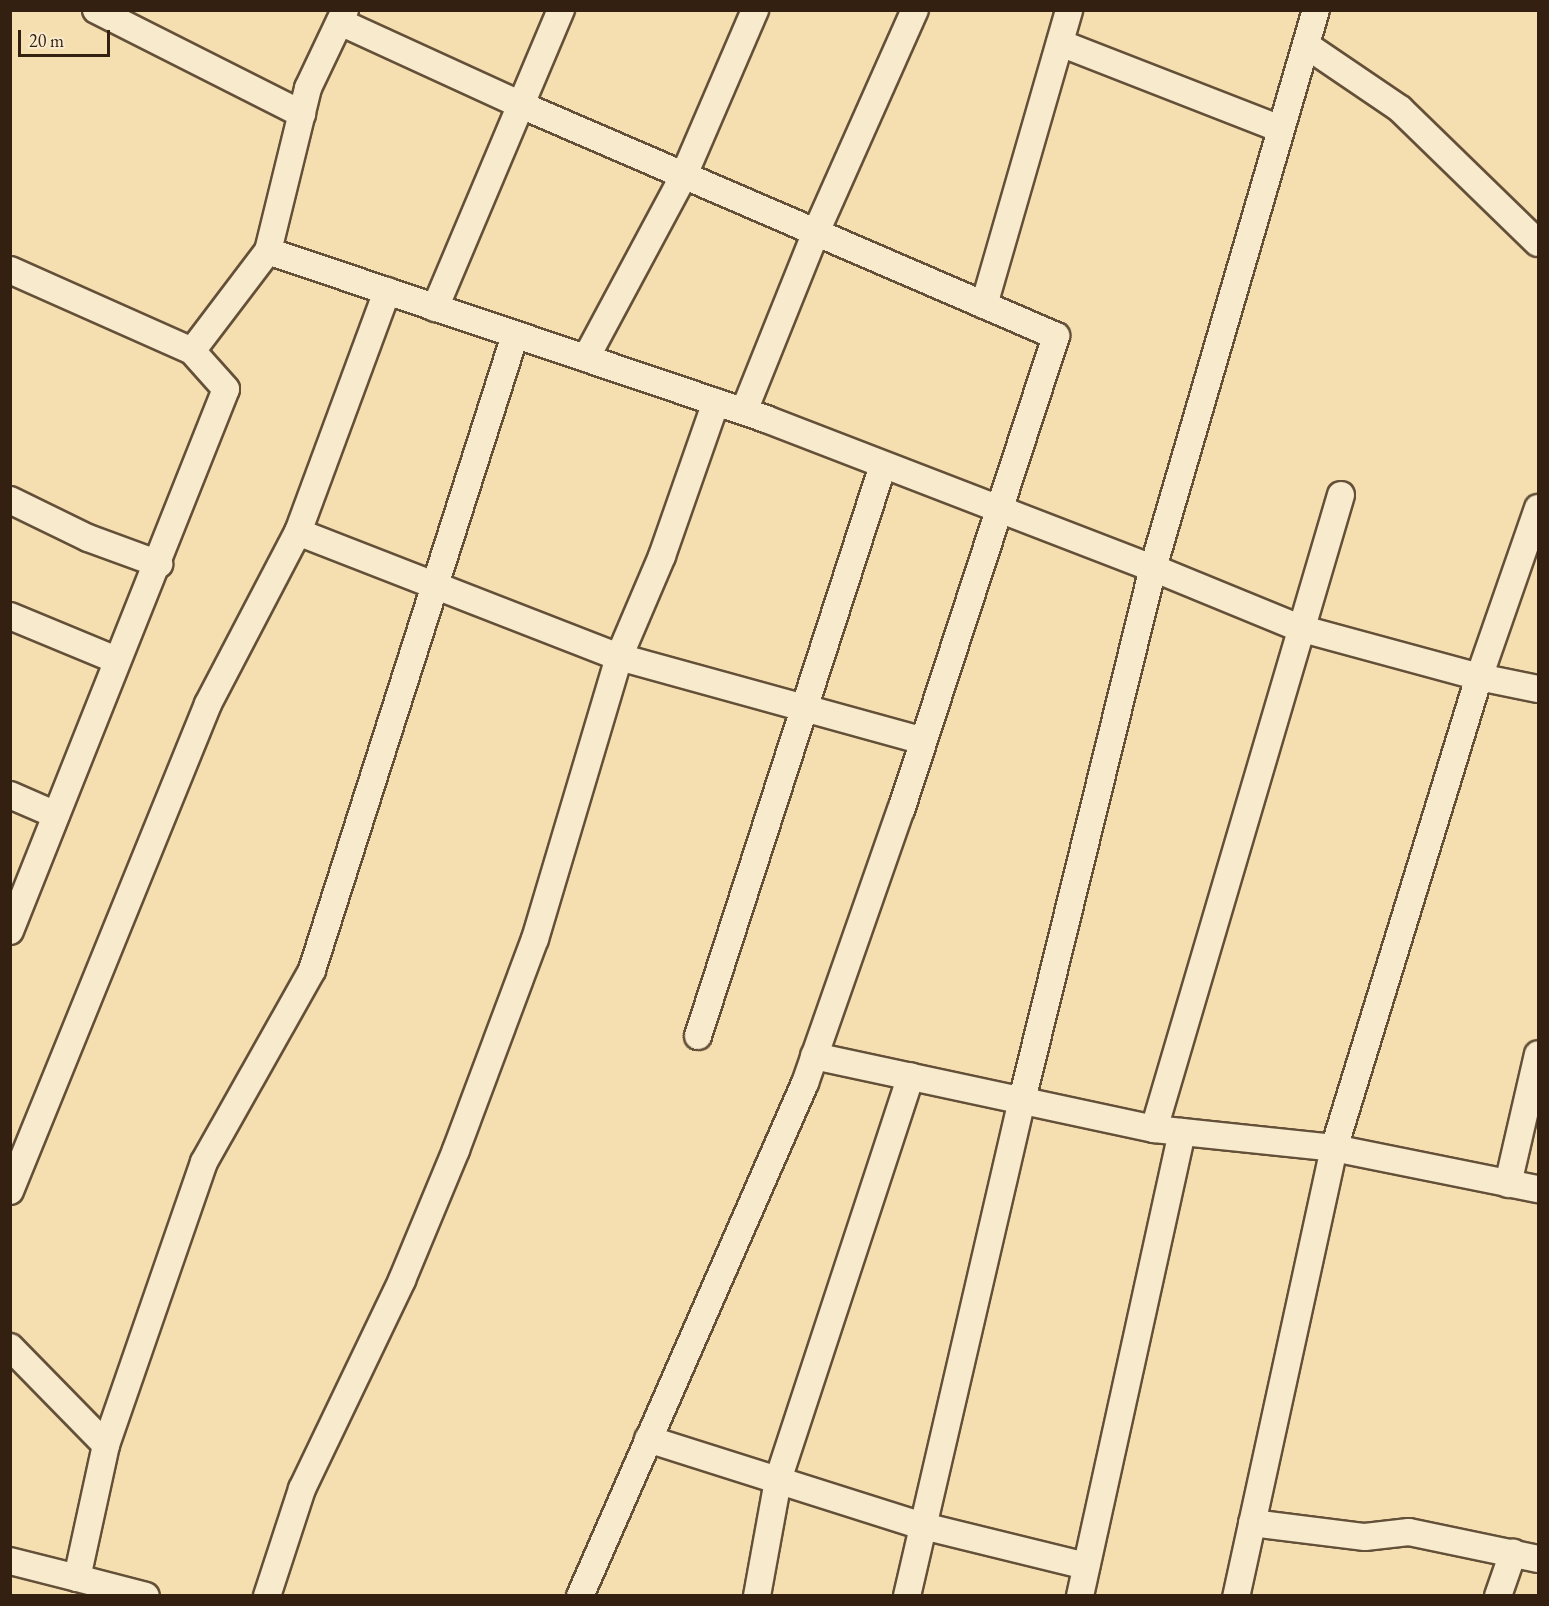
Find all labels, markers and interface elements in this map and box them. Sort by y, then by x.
scale bar [21,18,112,56]
text: 20 m [29,29,64,52]

